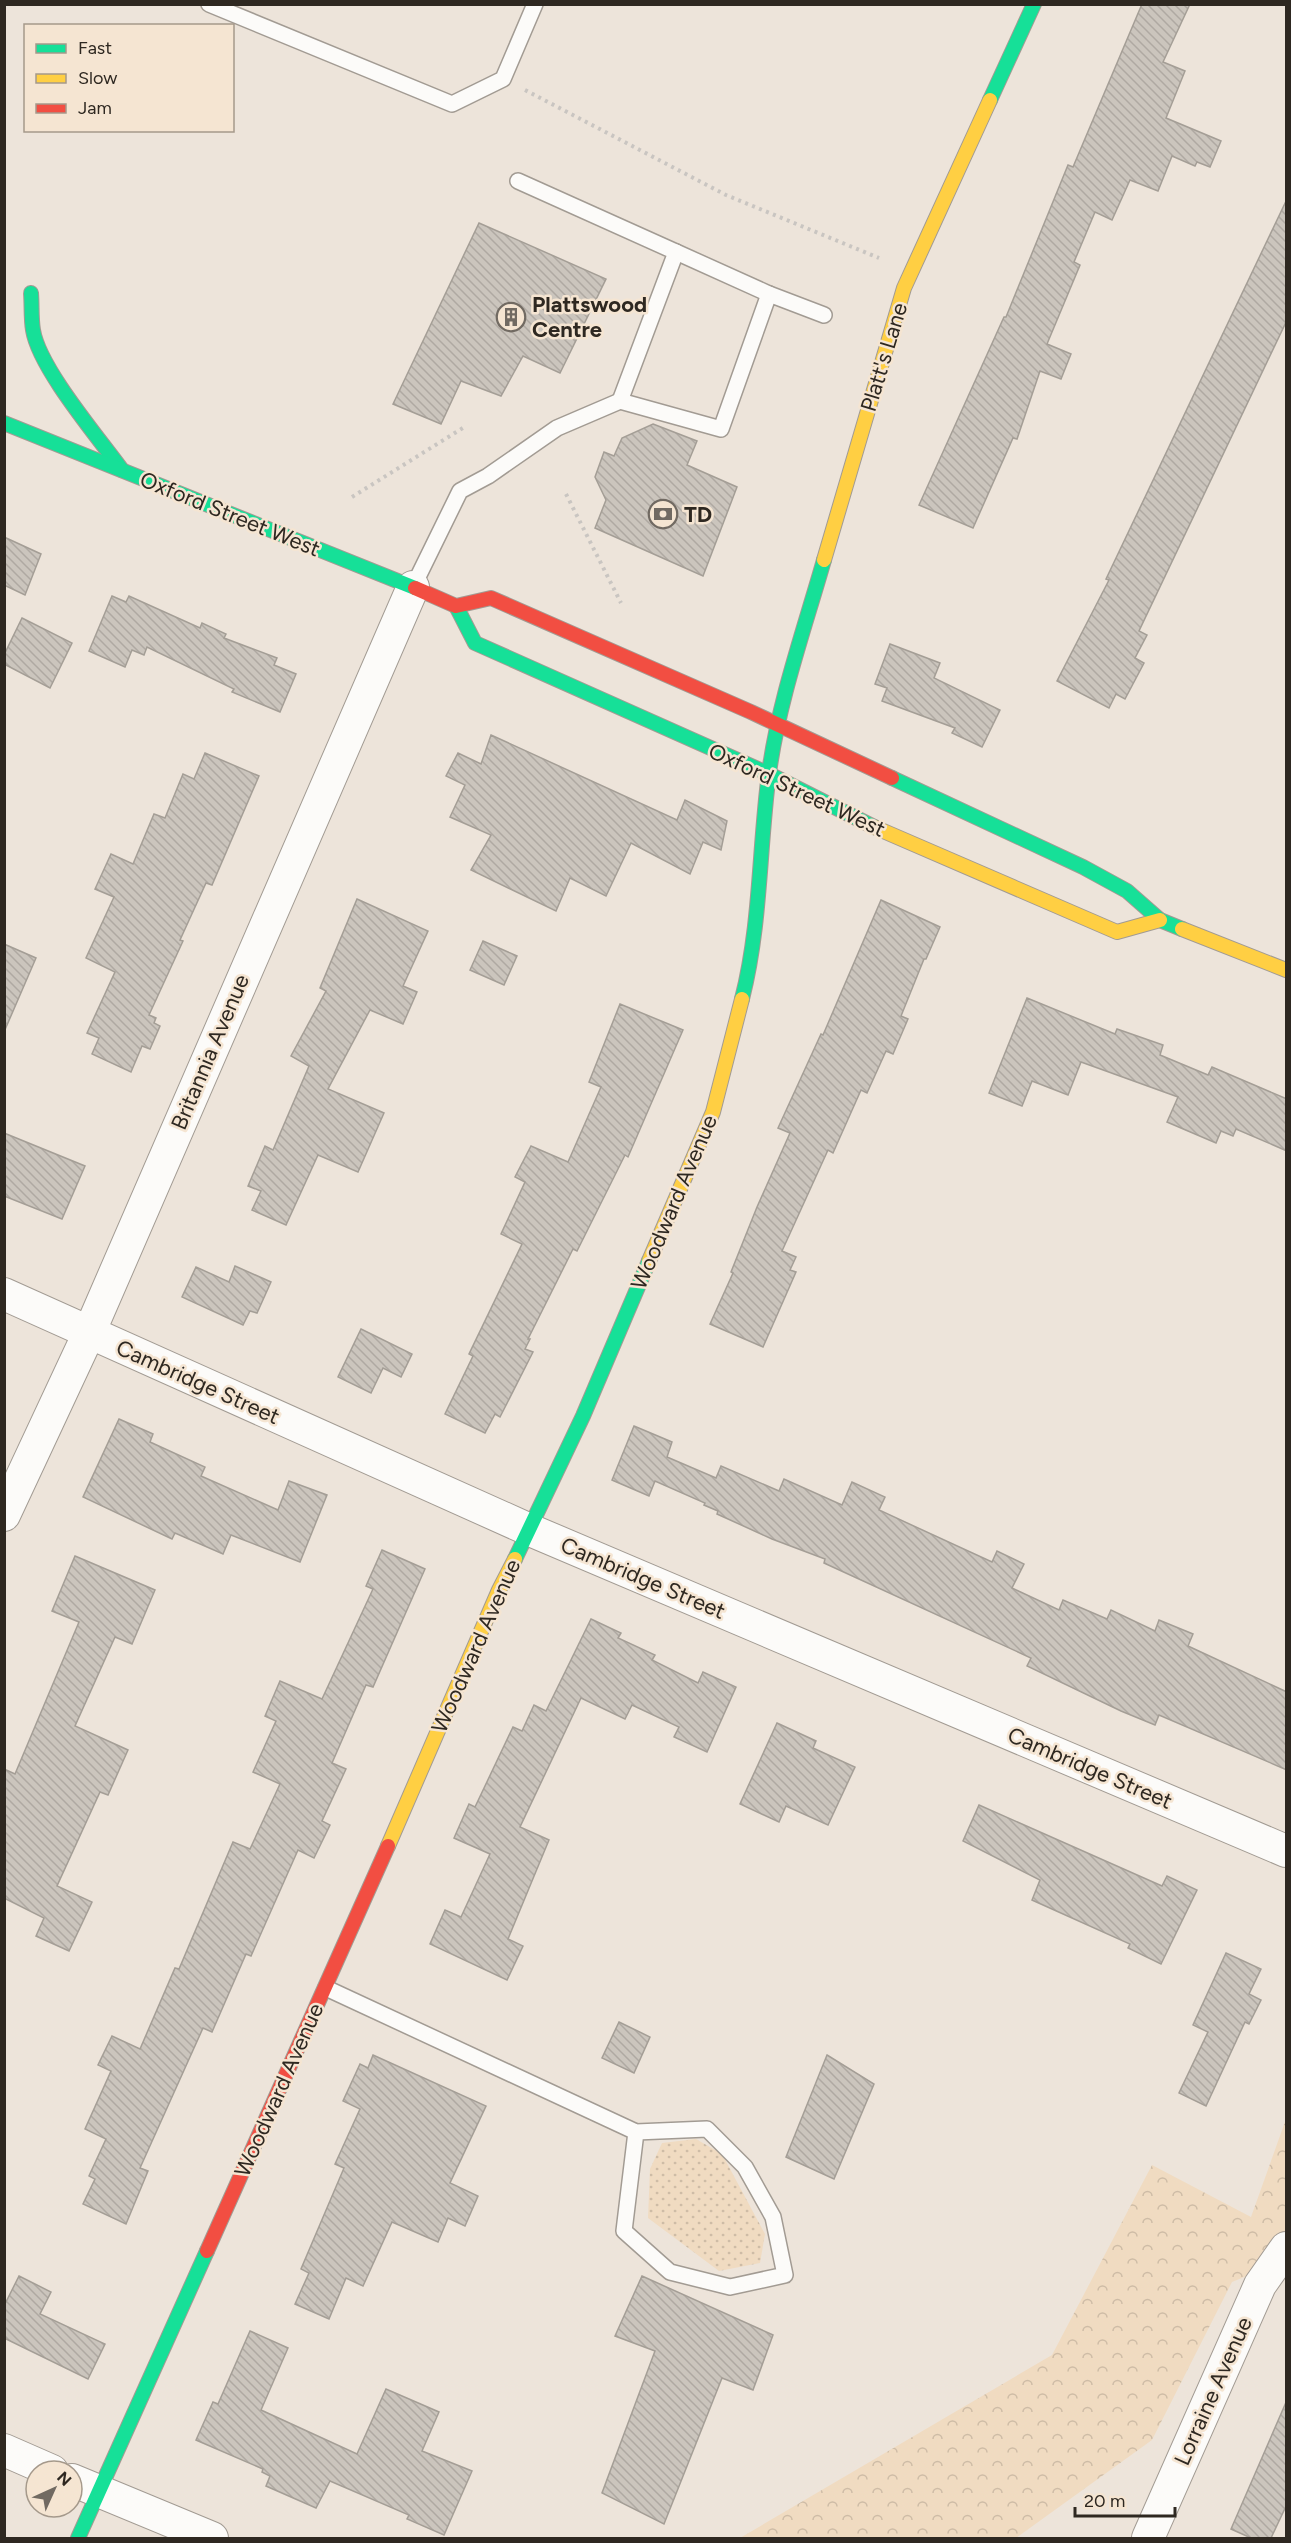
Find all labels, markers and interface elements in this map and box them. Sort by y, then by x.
legend [24,24,234,132]
text: Fast [78,37,112,59]
text: Slow [78,67,117,89]
text: Jam [78,97,112,119]
place label: Plattswood Centre [532,291,647,343]
street label: Platt's Lane [855,299,913,415]
building icon: Plattswood Centre [495,301,527,333]
street label: Oxford Street West [136,466,324,562]
bank icon: TD [647,498,679,530]
place label: TD [684,501,712,528]
street label: Oxford Street West [704,737,890,843]
street label: Britannia Avenue [165,970,255,1134]
street label: Woodward Avenue [625,1111,723,1293]
street label: Cambridge Street [112,1334,284,1430]
street label: Cambridge Street [557,1531,729,1625]
street label: Woodward Avenue [426,1555,526,1737]
street label: Cambridge Street [1004,1721,1176,1815]
street label: Woodward Avenue [229,1999,329,2181]
street label: Lorraine Avenue [1168,2313,1258,2469]
north arrow [24,2459,84,2519]
text: N [53,2468,75,2490]
scale bar [1075,2480,1176,2518]
text: 20 m [1084,2490,1125,2512]

